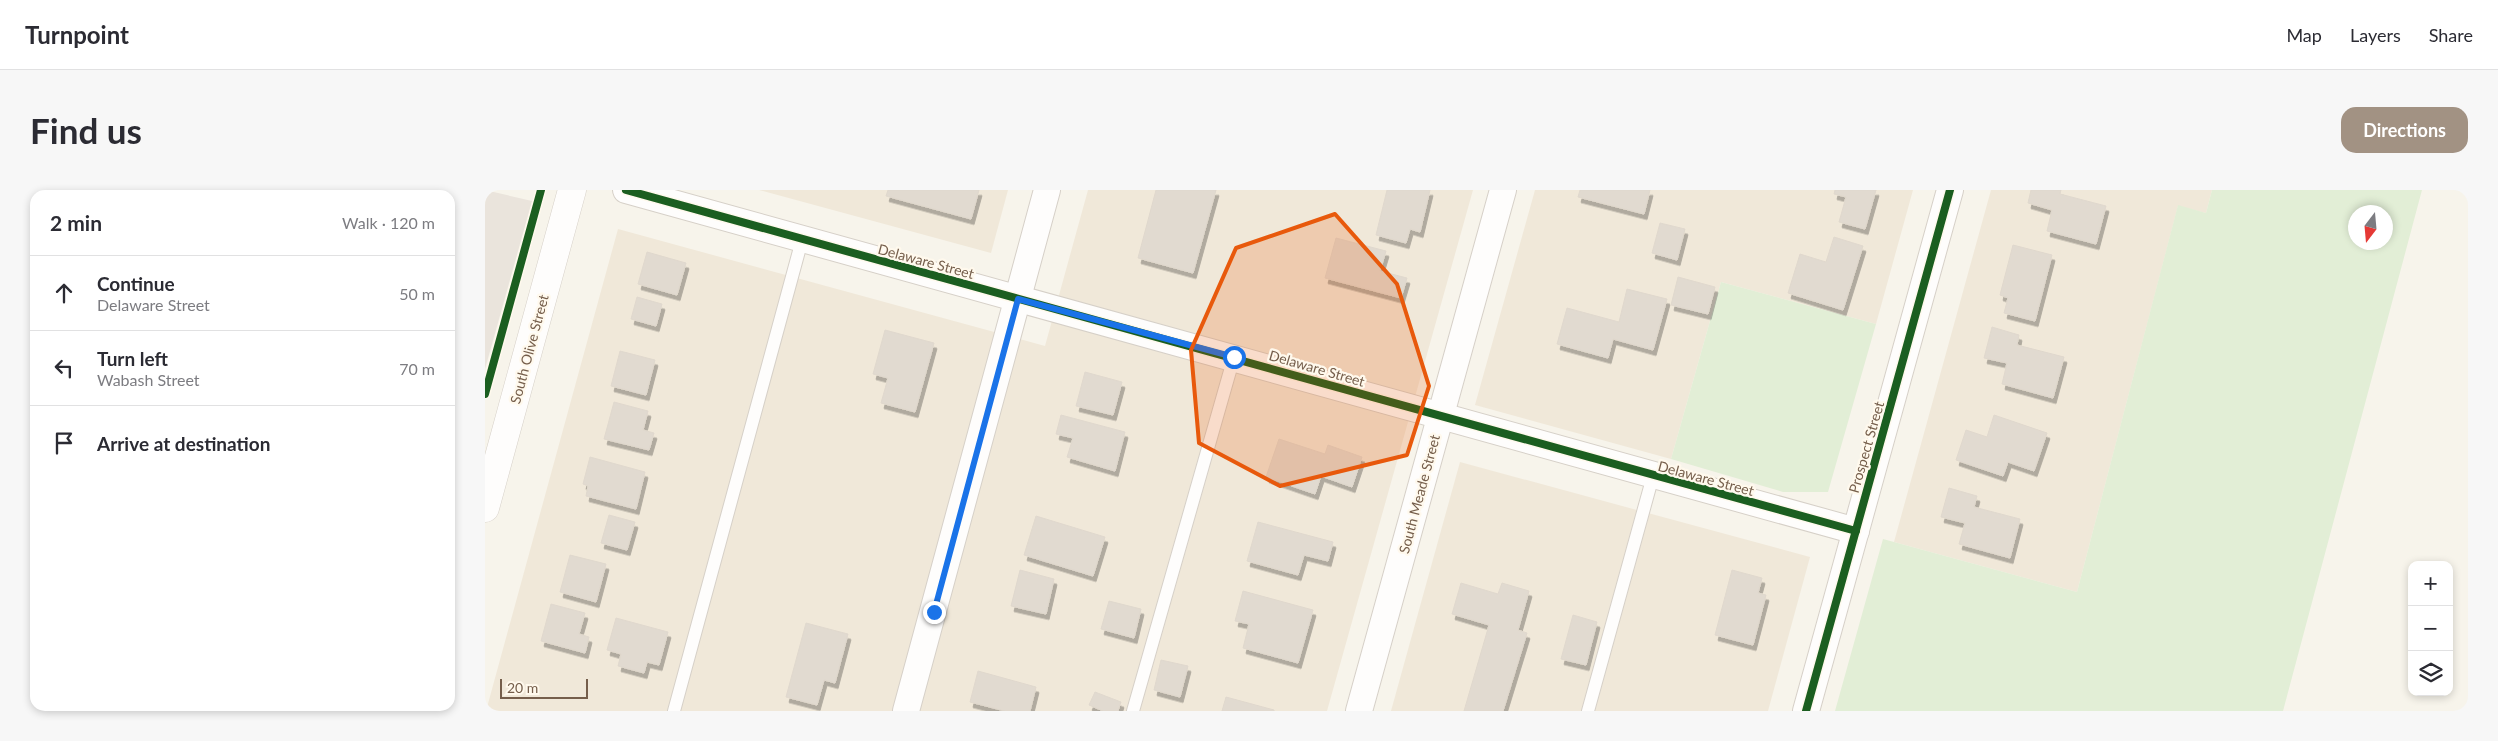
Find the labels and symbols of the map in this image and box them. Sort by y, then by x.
north arrow [2348,205,2393,250]
street label: Delaware Street [876,240,976,282]
street label: South Olive Street [506,293,552,405]
route start [1223,346,1246,369]
street label: Delaware Street [1267,346,1367,390]
street label: Prospect Street [1845,399,1887,495]
street label: South Meade Street [1395,433,1443,555]
street label: Delaware Street [1656,457,1756,499]
route end [923,601,946,624]
scale bar [500,676,587,699]

